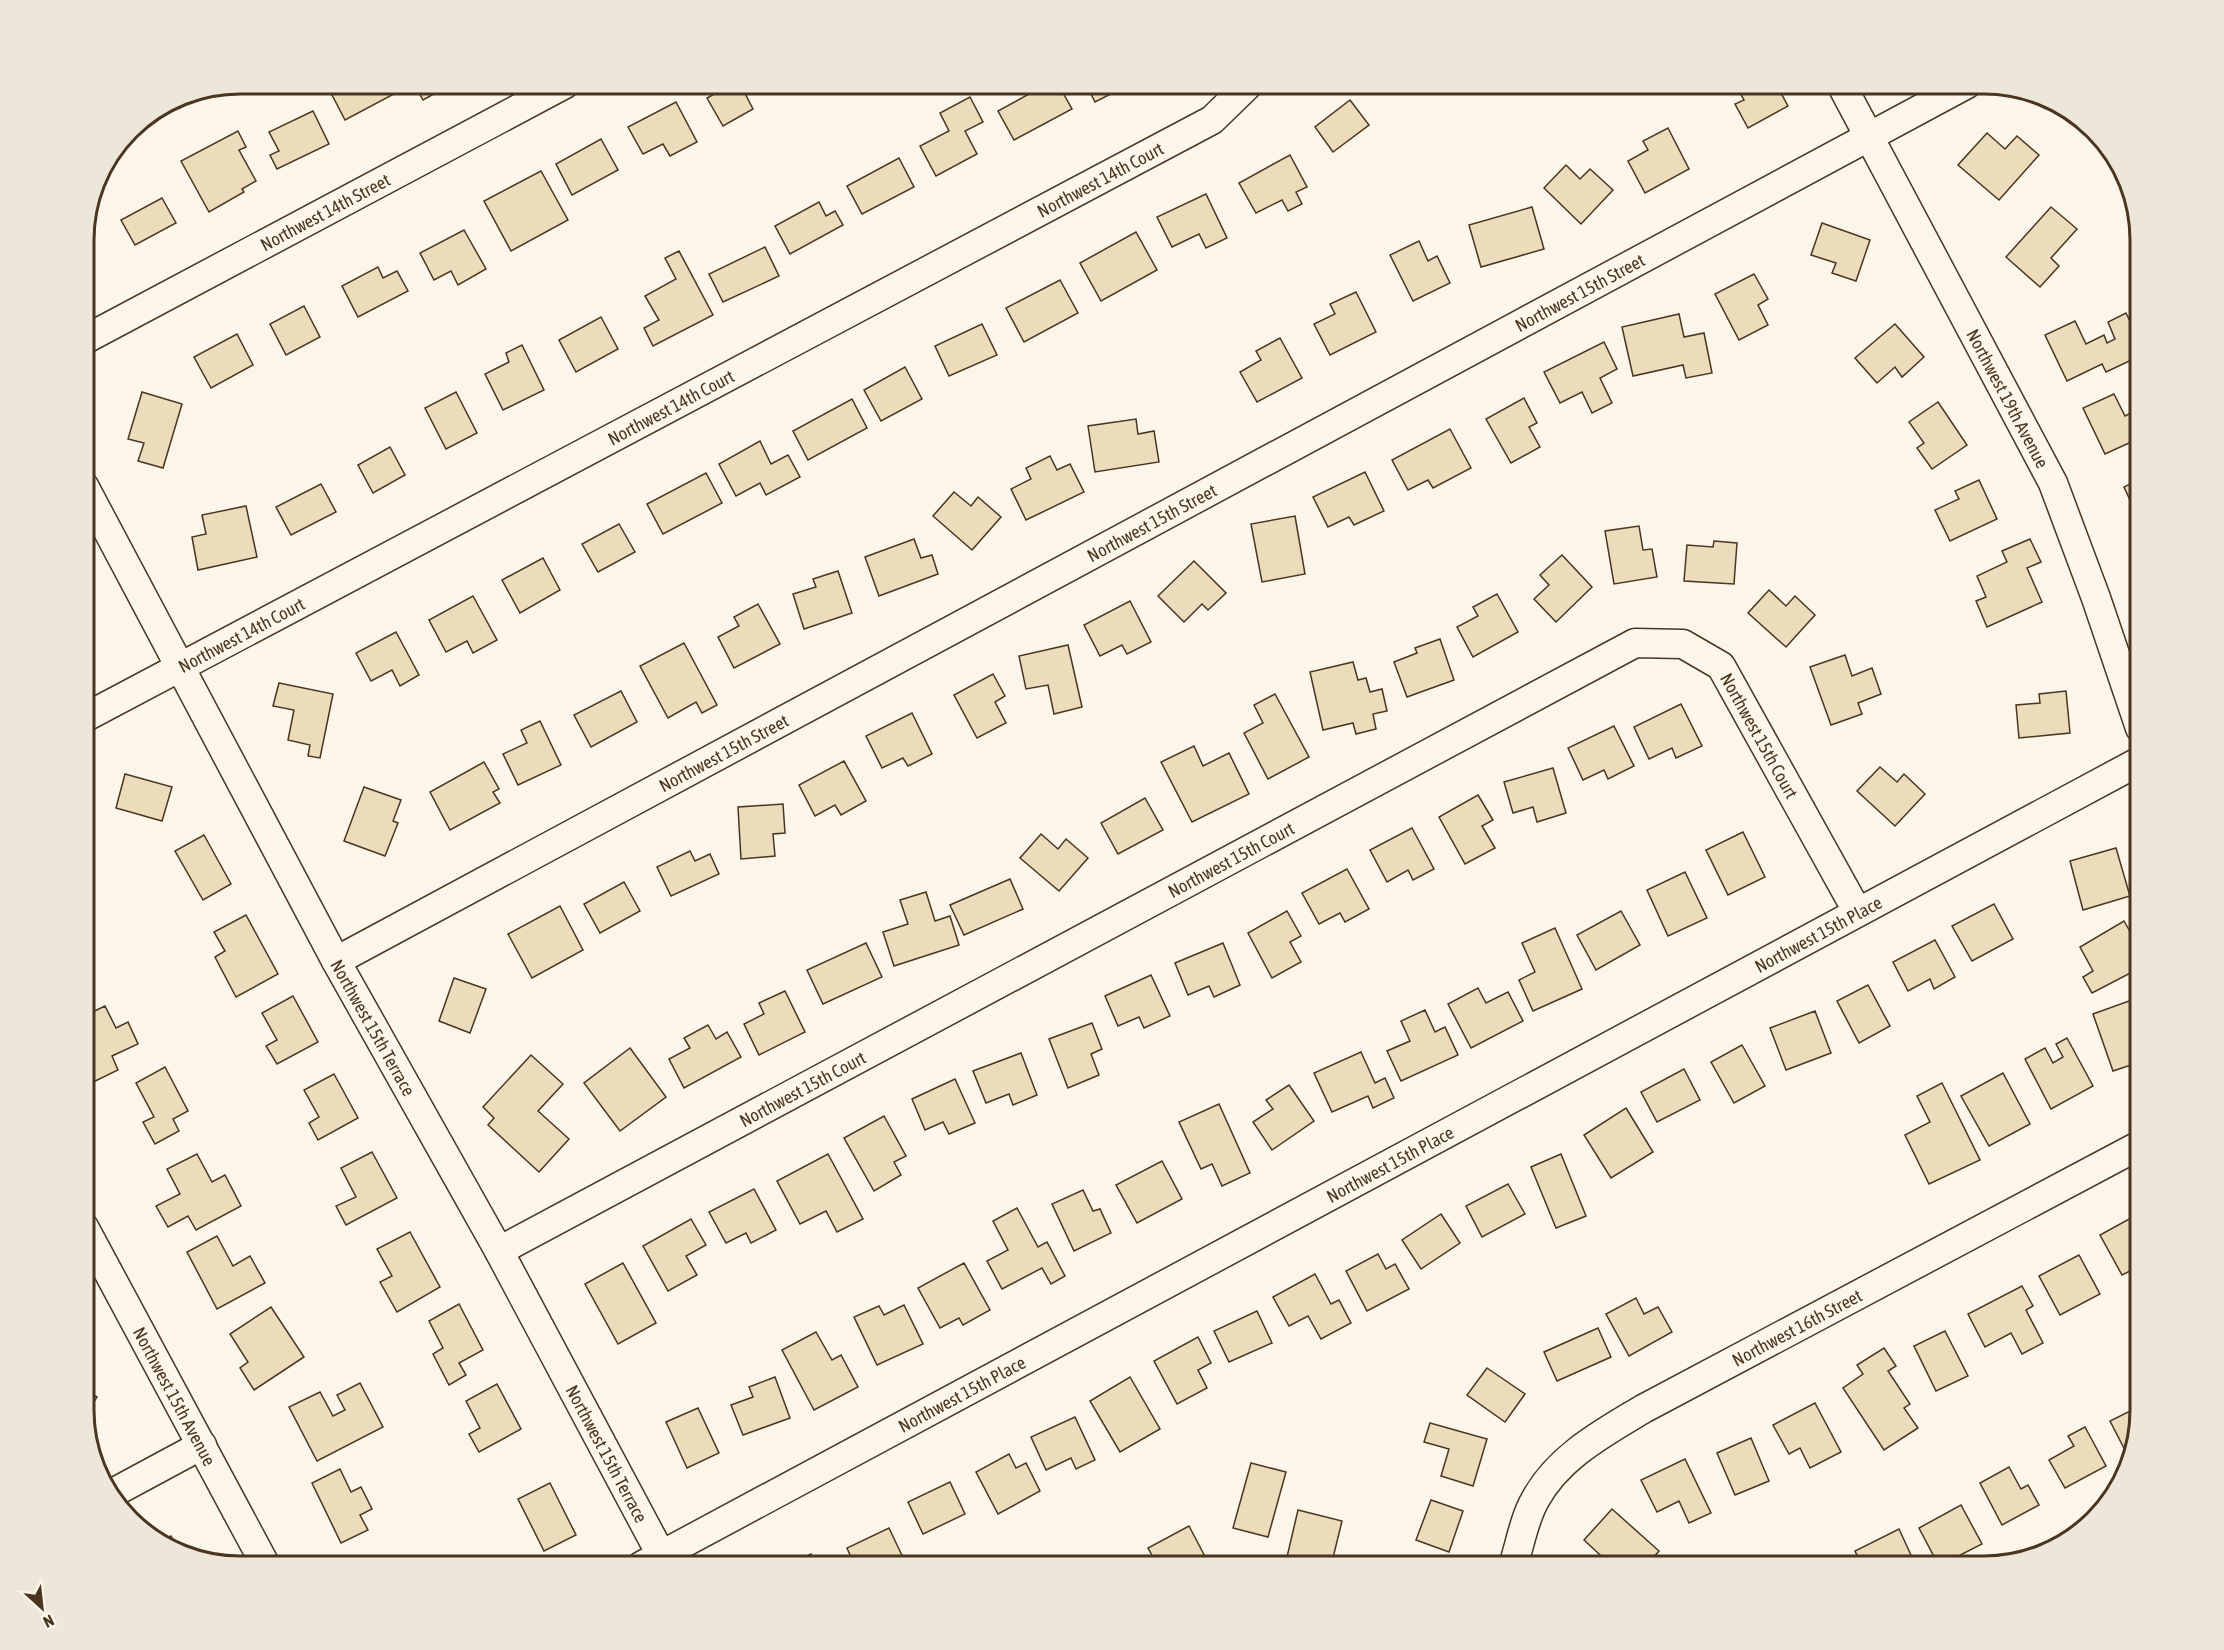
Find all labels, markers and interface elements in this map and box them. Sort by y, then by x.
street label: Northwest 14th Court [1033,137,1167,221]
street label: Northwest 14th Street [257,169,393,255]
street label: Northwest 15th Street [1511,249,1648,336]
street label: Northwest 19th Avenue [1963,325,2053,471]
street label: Northwest 14th Court [604,365,737,449]
street label: Northwest 15th Street [1083,479,1220,566]
street label: Northwest 14th Court [175,593,308,677]
street label: Northwest 15th Court [1717,669,1803,802]
street label: Northwest 15th Street [655,709,792,796]
street label: Northwest 15th Court [1164,817,1297,902]
street label: Northwest 15th Place [1751,891,1885,977]
street label: Northwest 15th Terrace [327,956,420,1099]
street label: Northwest 15th Court [736,1046,869,1131]
street label: Northwest 15th Place [1323,1121,1457,1206]
street label: Northwest 16th Street [1728,1284,1865,1370]
street label: Northwest 15th Avenue [129,1323,221,1469]
street label: Northwest 15th Place [895,1351,1029,1436]
street label: Northwest 15th Terrace [562,1381,652,1526]
north arrow [12,1578,72,1638]
text: N [41,1611,57,1632]

